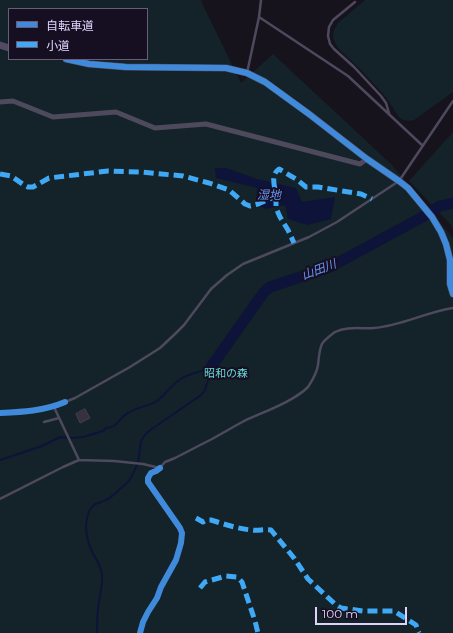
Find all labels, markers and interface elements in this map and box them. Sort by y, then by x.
legend [8,8,148,60]
text: 自転車道 [46,18,94,33]
text: 小道 [46,38,70,53]
water label: 湿地 [257,188,281,202]
water label: 山田川 [300,257,338,283]
park label: 昭和の森 [204,367,248,381]
scale bar [317,599,409,625]
text: 100 m [322,606,358,621]

